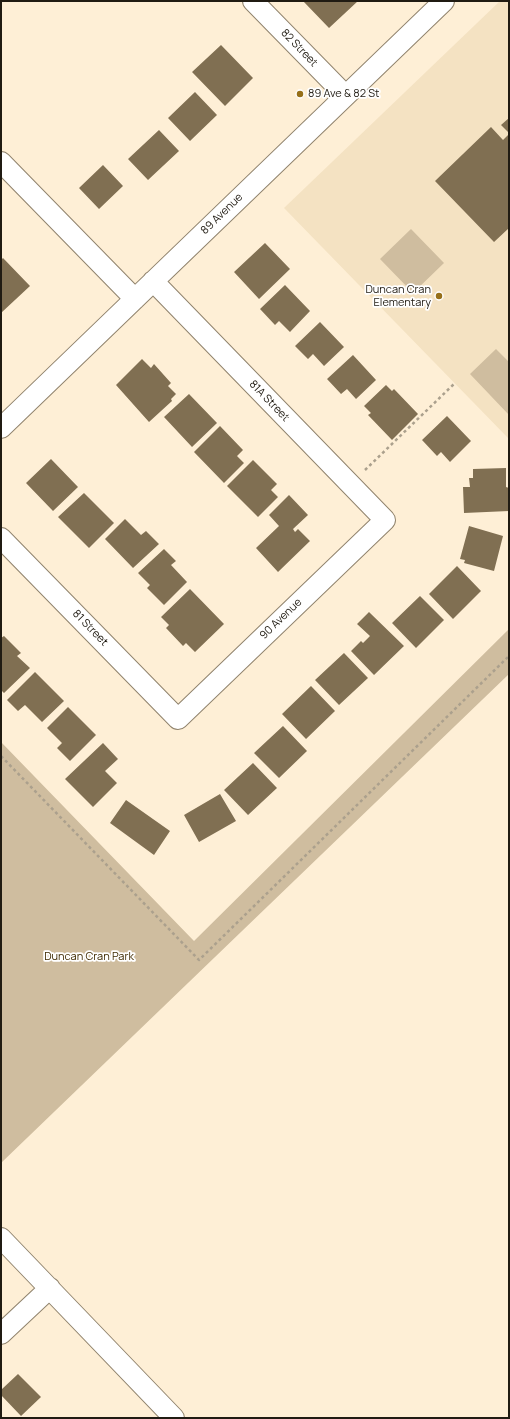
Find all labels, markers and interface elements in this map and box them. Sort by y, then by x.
street label: 82 Street [278,26,320,70]
place label: 89 Ave & 82 St [308,87,379,101]
marker: 89 Ave & 82 St [295,89,305,99]
street label: 89 Avenue [198,191,246,237]
place label: Duncan Cran Elementary [365,283,431,309]
marker: Duncan Cran Elementary [434,291,444,301]
street label: 81A Street [246,378,292,424]
street label: 90 Avenue [257,596,305,642]
street label: 81 Street [70,607,110,649]
park label: Duncan Cran Park [44,950,134,964]

